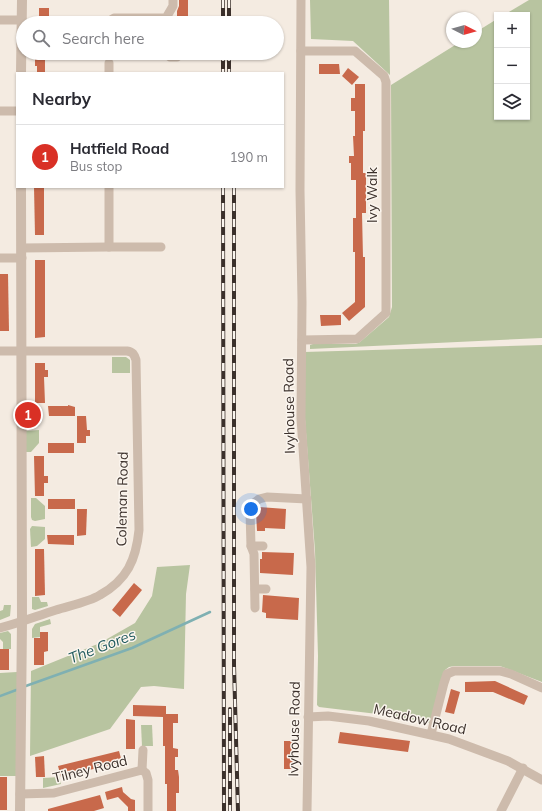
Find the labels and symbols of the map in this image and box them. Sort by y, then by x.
north arrow [446,12,482,48]
street label: Ivy Walk [363,166,381,223]
street label: Ivyhouse Road [279,358,299,454]
pin: 1 [15,400,41,430]
street label: Coleman Road [112,451,132,547]
your location [241,499,261,519]
water label: The Gores [66,625,138,667]
street label: Ivyhouse Road [284,681,304,777]
street label: Meadow Road [372,700,468,738]
street label: Tilney Road [51,751,129,787]

